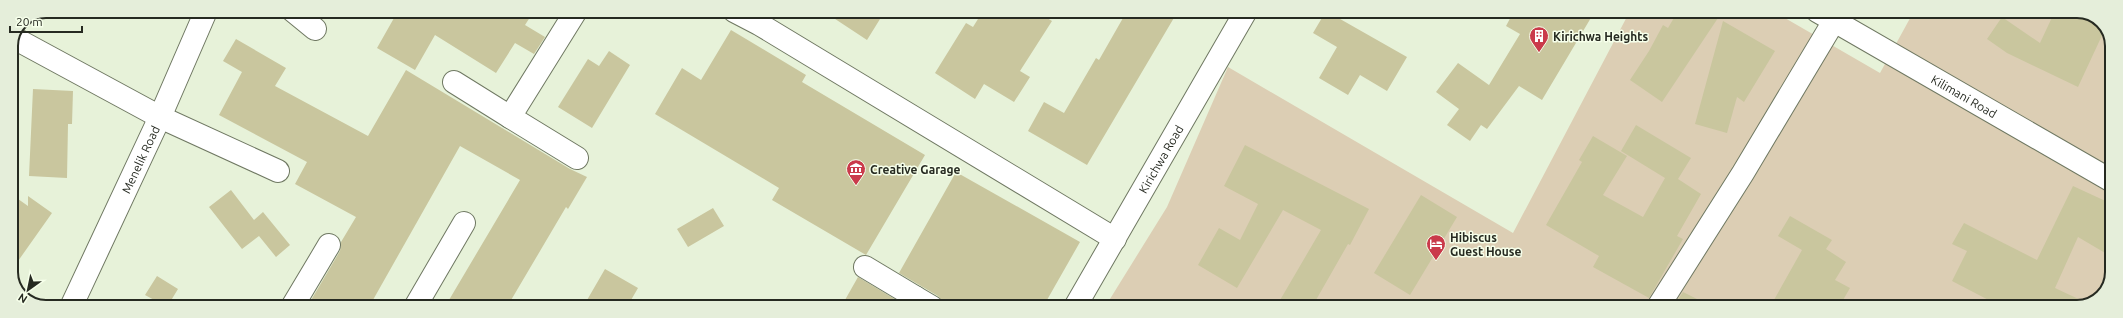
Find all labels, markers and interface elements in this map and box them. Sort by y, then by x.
scale bar [10,8,82,34]
text: 20 m [16,15,43,28]
building icon: Kirichwa Heights [1528,25,1550,53]
place label: Kirichwa Heights [1553,30,1648,43]
street label: Kilimani Road [1929,72,1999,120]
street label: Kirichwa Road [1136,123,1185,195]
street label: Menelik Road [119,124,162,195]
museum icon: Creative Garage [845,158,867,186]
place label: Creative Garage [870,163,961,176]
place label: Hibiscus Guest House [1450,231,1522,258]
hotel icon: Hibiscus Guest House [1425,233,1447,261]
north arrow [8,270,48,310]
text: N [16,291,29,306]

